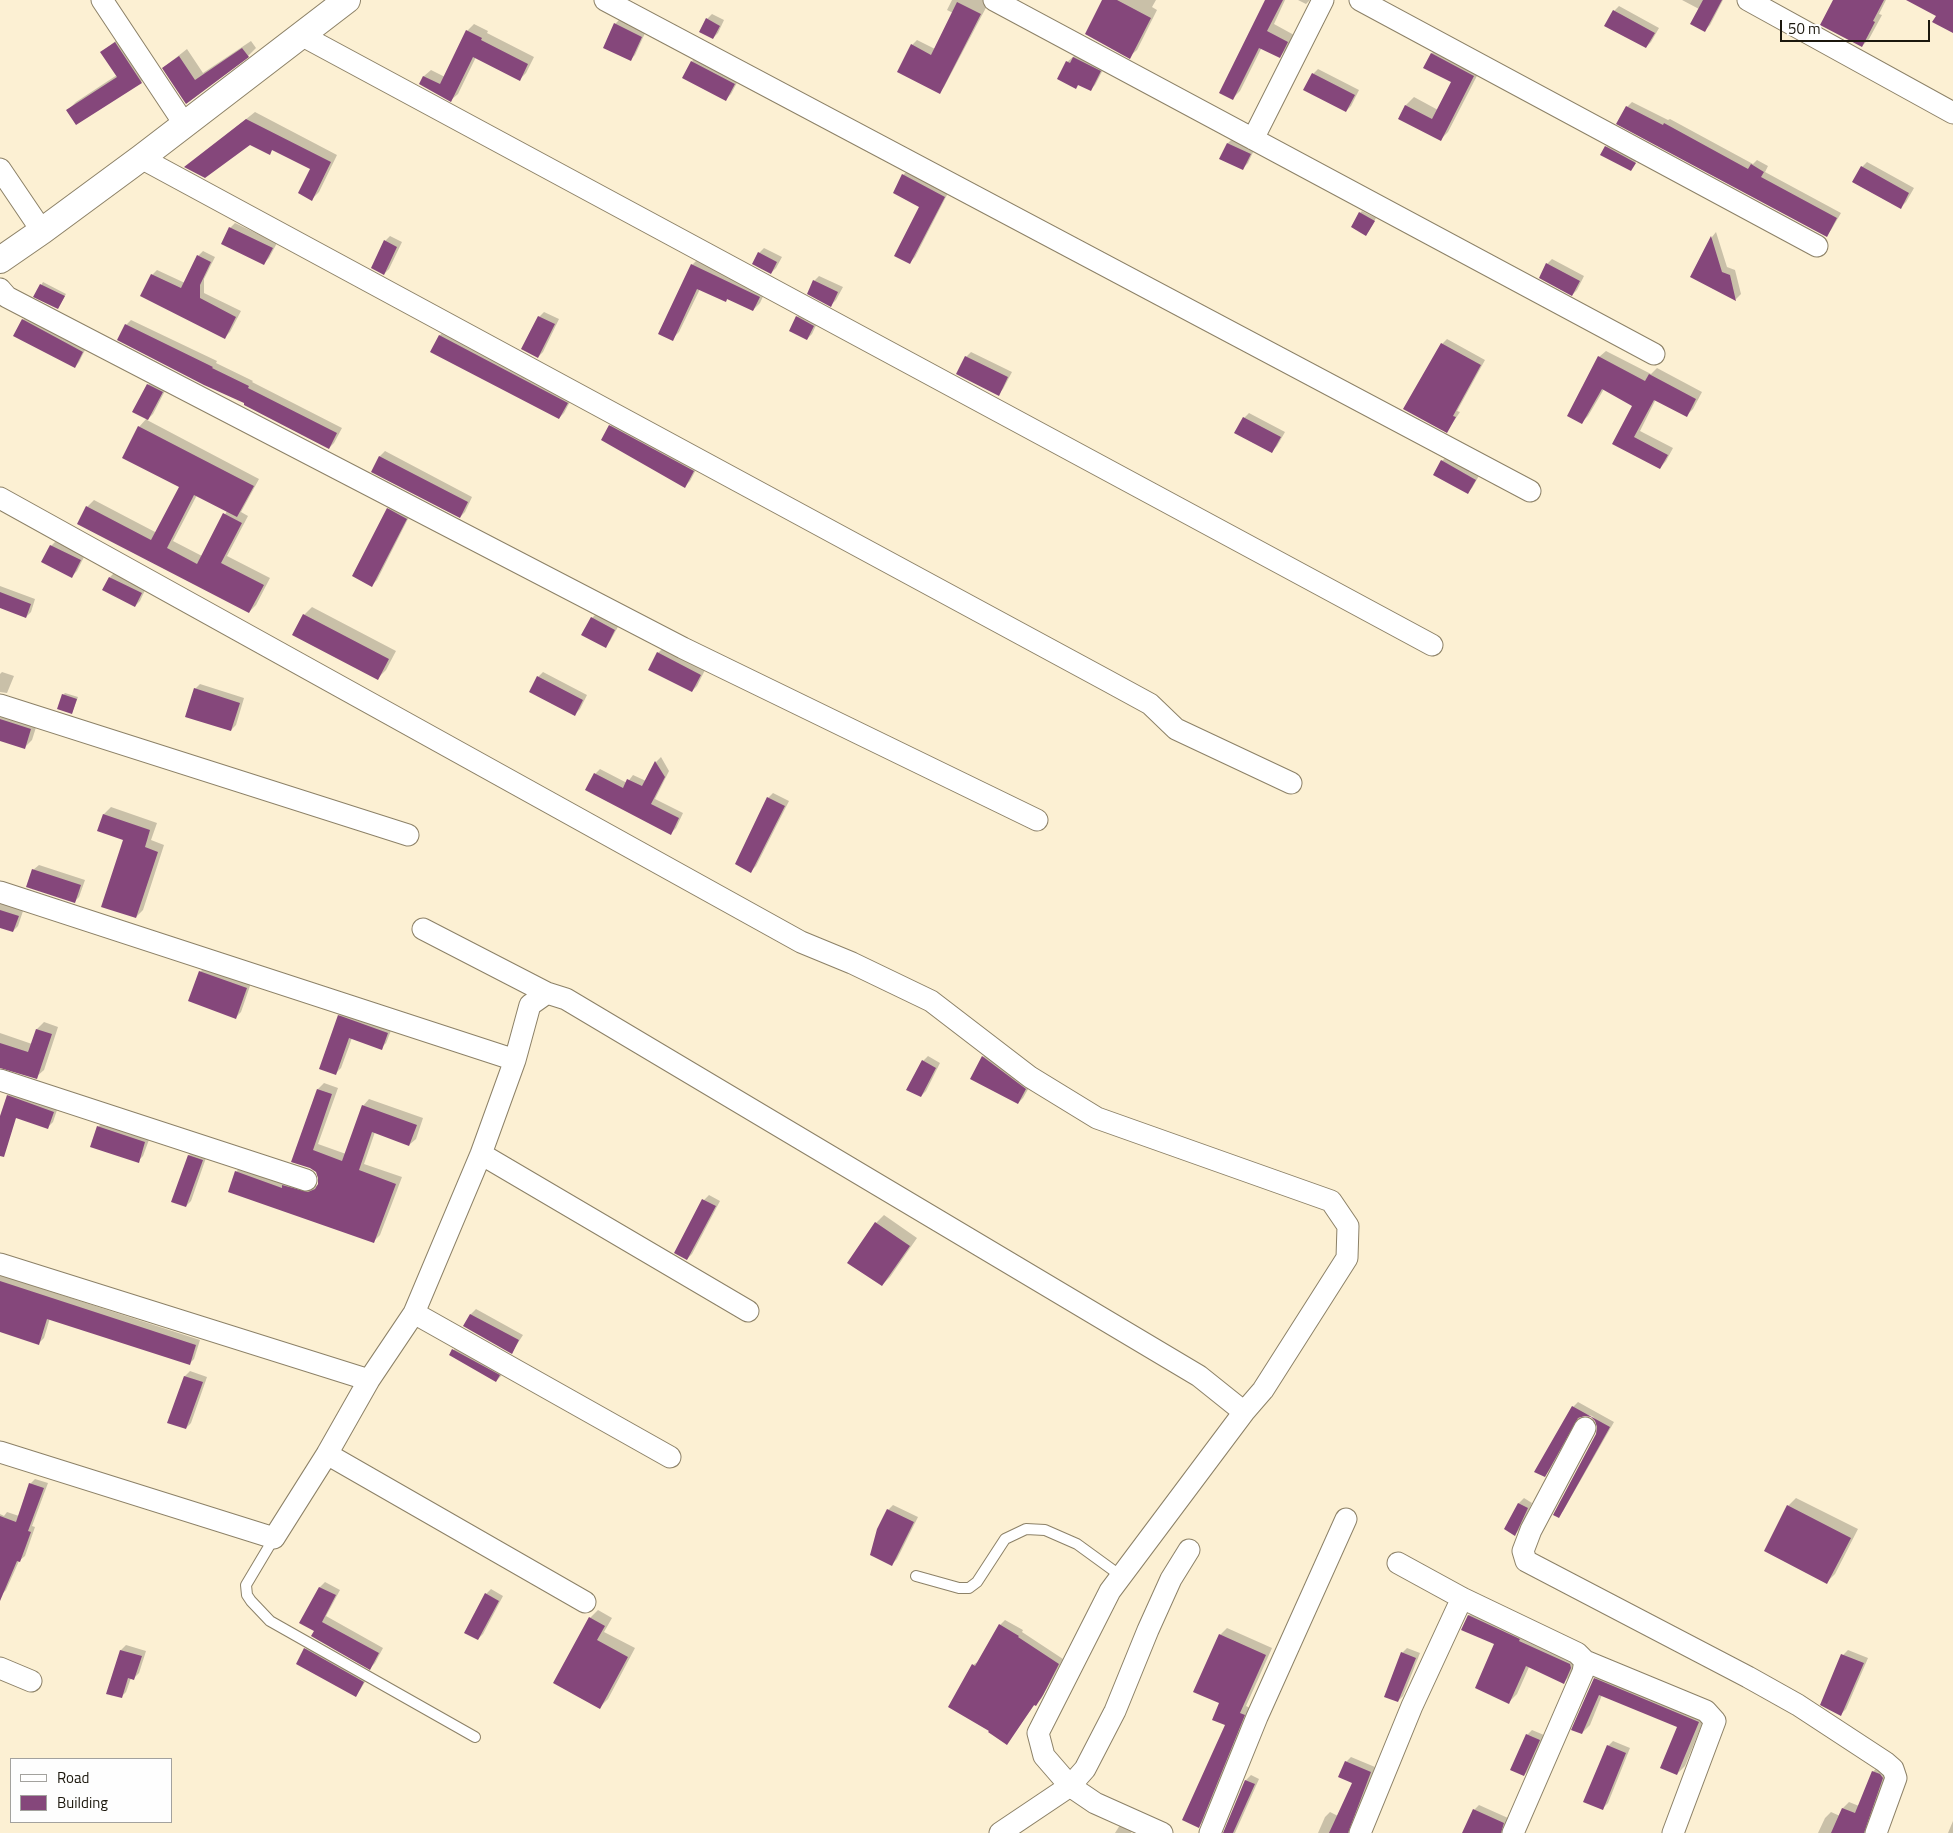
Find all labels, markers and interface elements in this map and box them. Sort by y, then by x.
scale bar [1783,10,1933,42]
text: 50 m [1788,17,1821,40]
legend [10,1758,172,1823]
text: Road [57,1766,89,1789]
text: Building [57,1791,108,1814]

